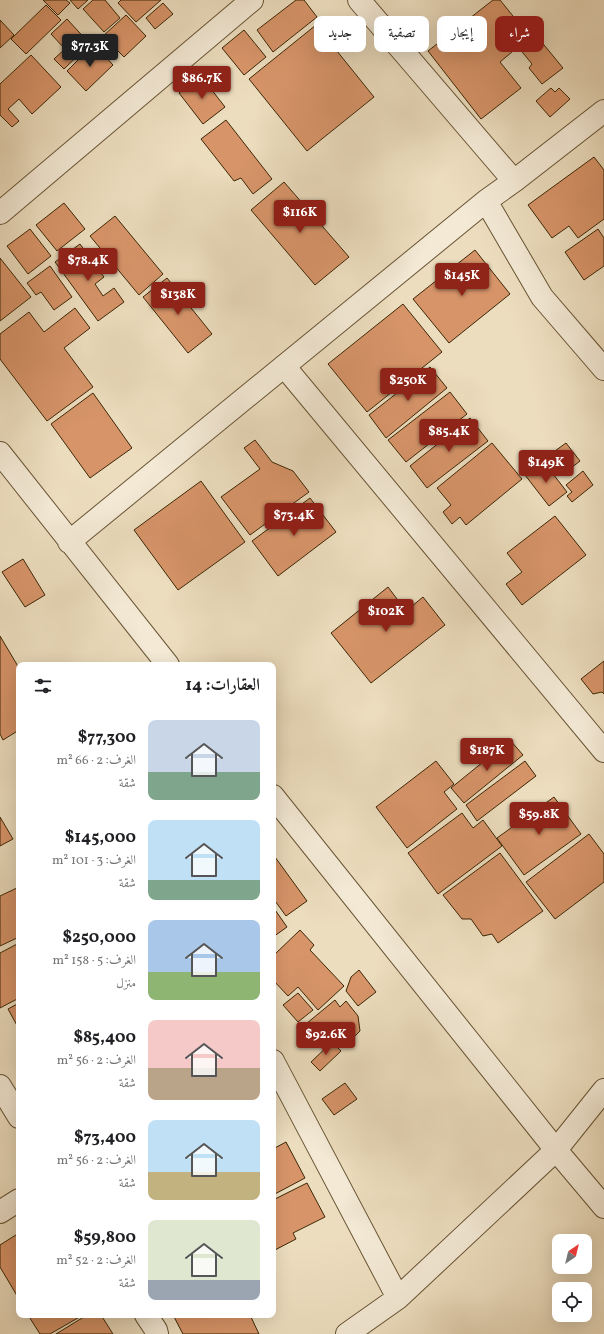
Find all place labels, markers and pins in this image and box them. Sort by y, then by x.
pin: $77.3K [57,34,123,68]
pin: $86.7K [169,66,235,100]
pin: $116K [272,200,328,234]
pin: $78.4K [55,248,121,282]
pin: $145K [434,263,490,297]
pin: $138K [150,282,206,316]
pin: $250K [380,368,436,402]
pin: $85.4K [416,419,482,453]
pin: $149K [518,450,574,484]
pin: $73.4K [261,503,327,537]
pin: $102K [358,599,414,633]
pin: $187K [459,738,515,772]
pin: $59.8K [506,802,572,836]
pin: $92.6K [293,1022,359,1056]

